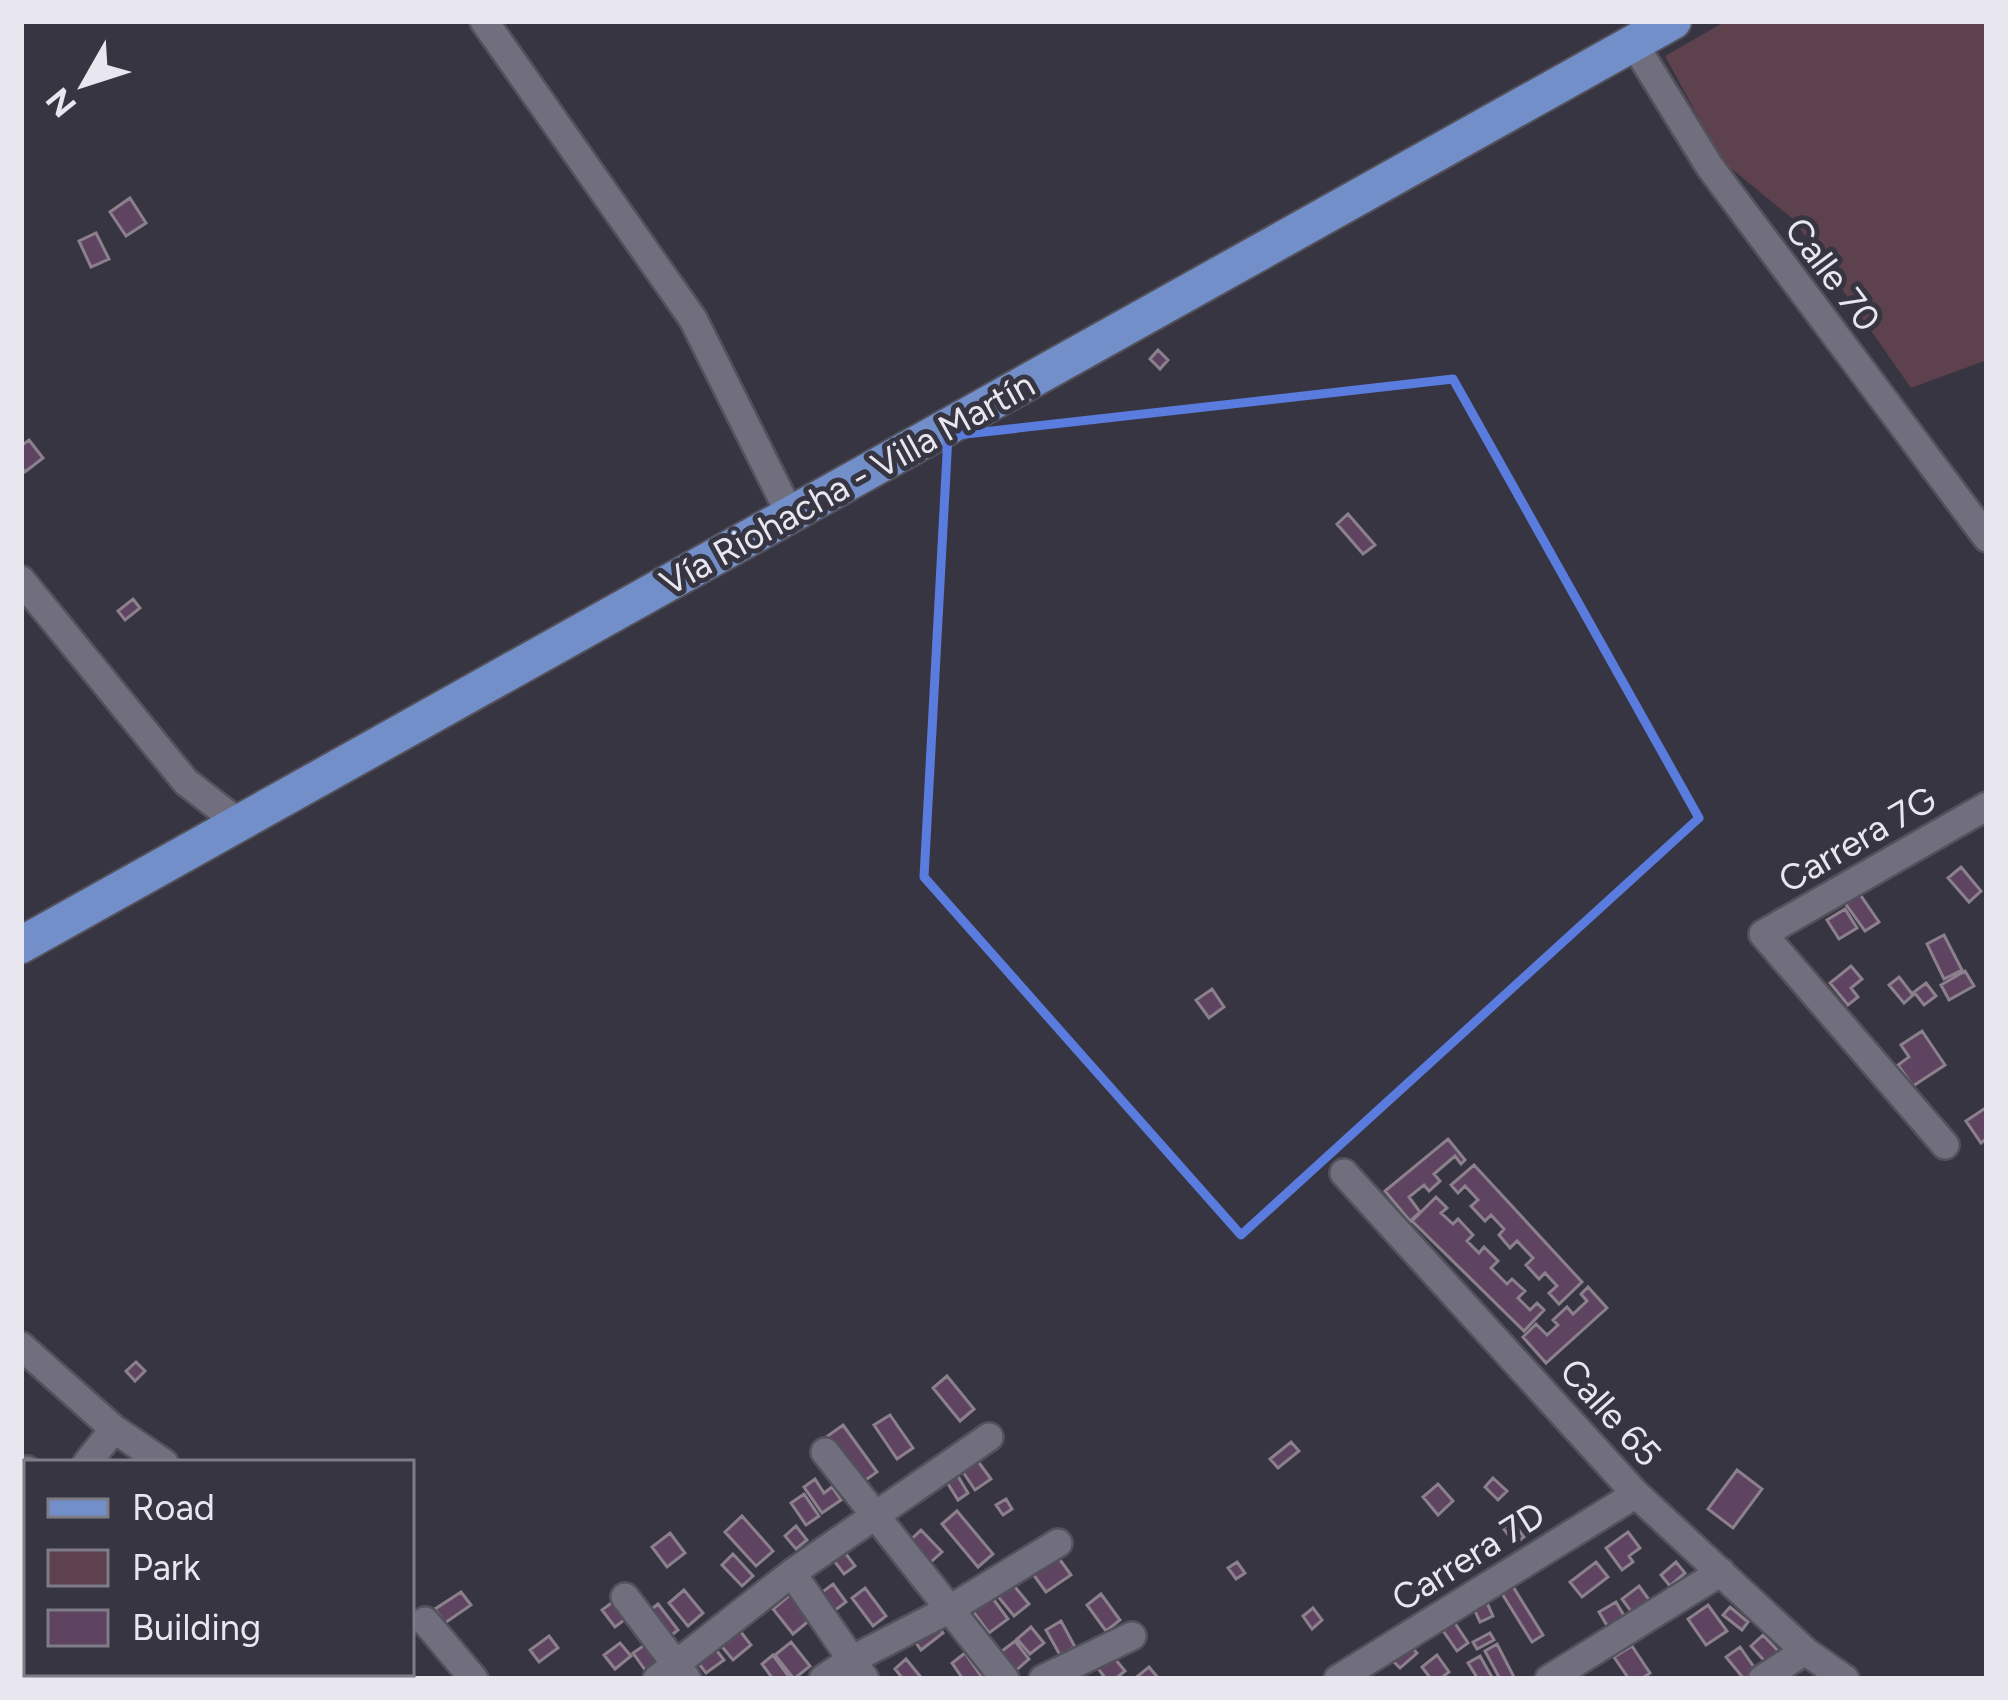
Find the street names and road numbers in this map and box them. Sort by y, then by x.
street label: Calle 70 [1776,209,1889,340]
street label: Vía Riohacha - Villa Martín [653,363,1042,604]
street label: Carrera 7G [1771,777,1944,902]
street label: Calle 65 [1551,1350,1670,1475]
street label: Carrera 7D [1384,1493,1553,1620]

